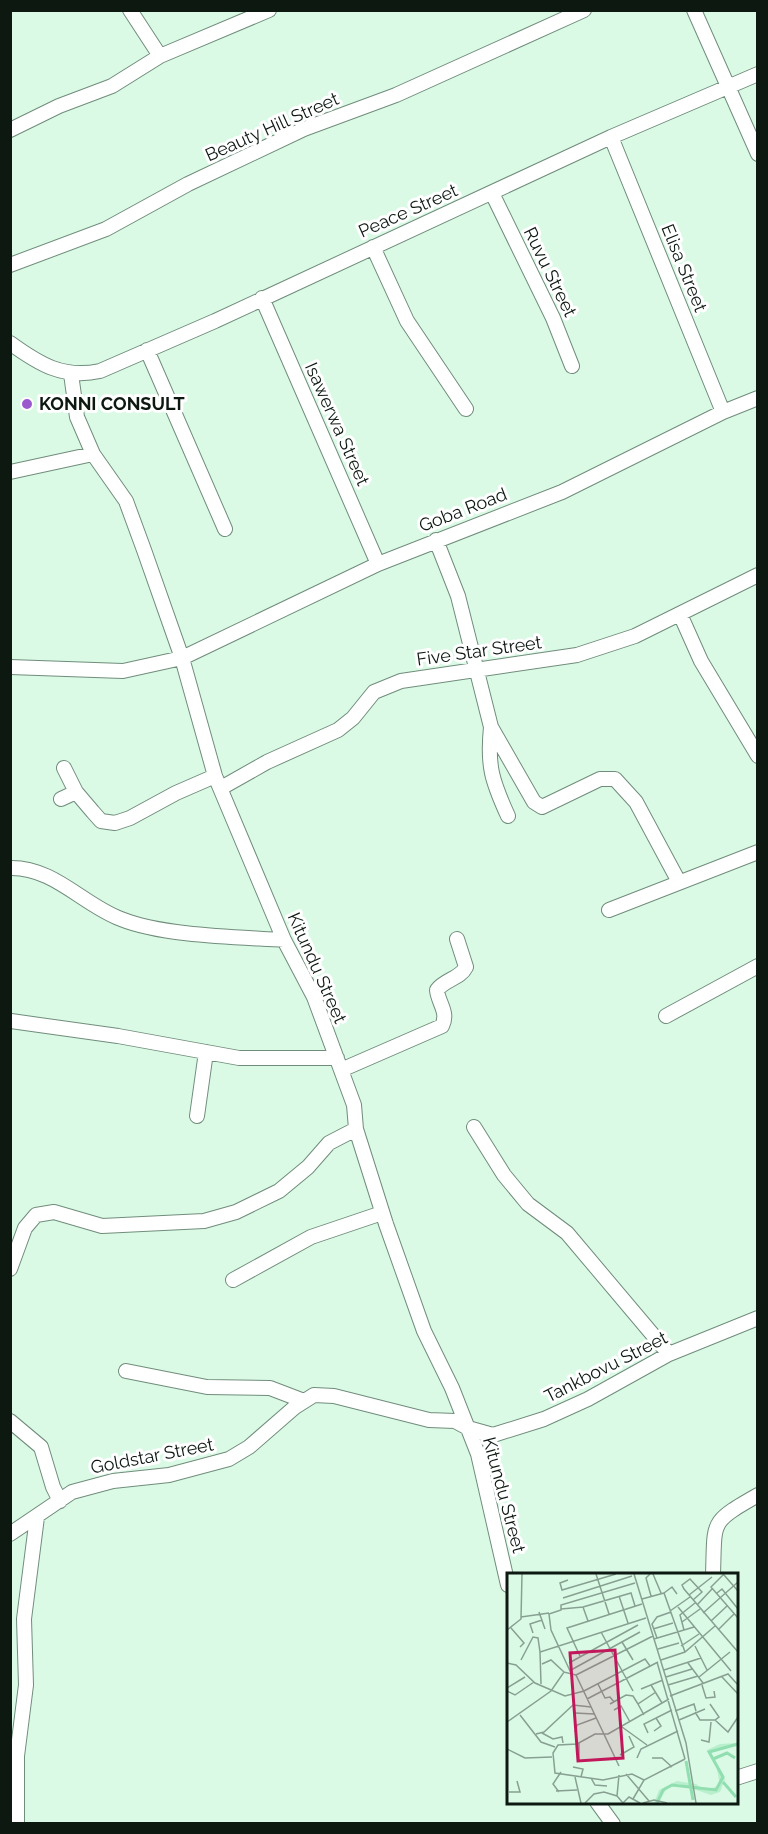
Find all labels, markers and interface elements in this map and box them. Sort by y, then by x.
street label: Beauty Hill Street [202,88,342,165]
street label: Peace Street [355,179,461,242]
street label: Elisa Street [657,221,712,315]
street label: Ruvu Street [520,224,581,320]
street label: Isawerwa Street [301,359,374,489]
place label: KONNI CONSULT [39,393,185,414]
marker: KONNI CONSULT [20,397,34,411]
street label: Goba Road [416,483,510,536]
street label: Five Star Street [415,631,543,670]
street label: Kitundu Street [284,909,351,1026]
street label: Tankbovu Street [541,1327,671,1407]
street label: Goldstar Street [89,1433,215,1478]
street label: Kitundu Street [479,1435,530,1555]
inset map [507,1573,738,1804]

